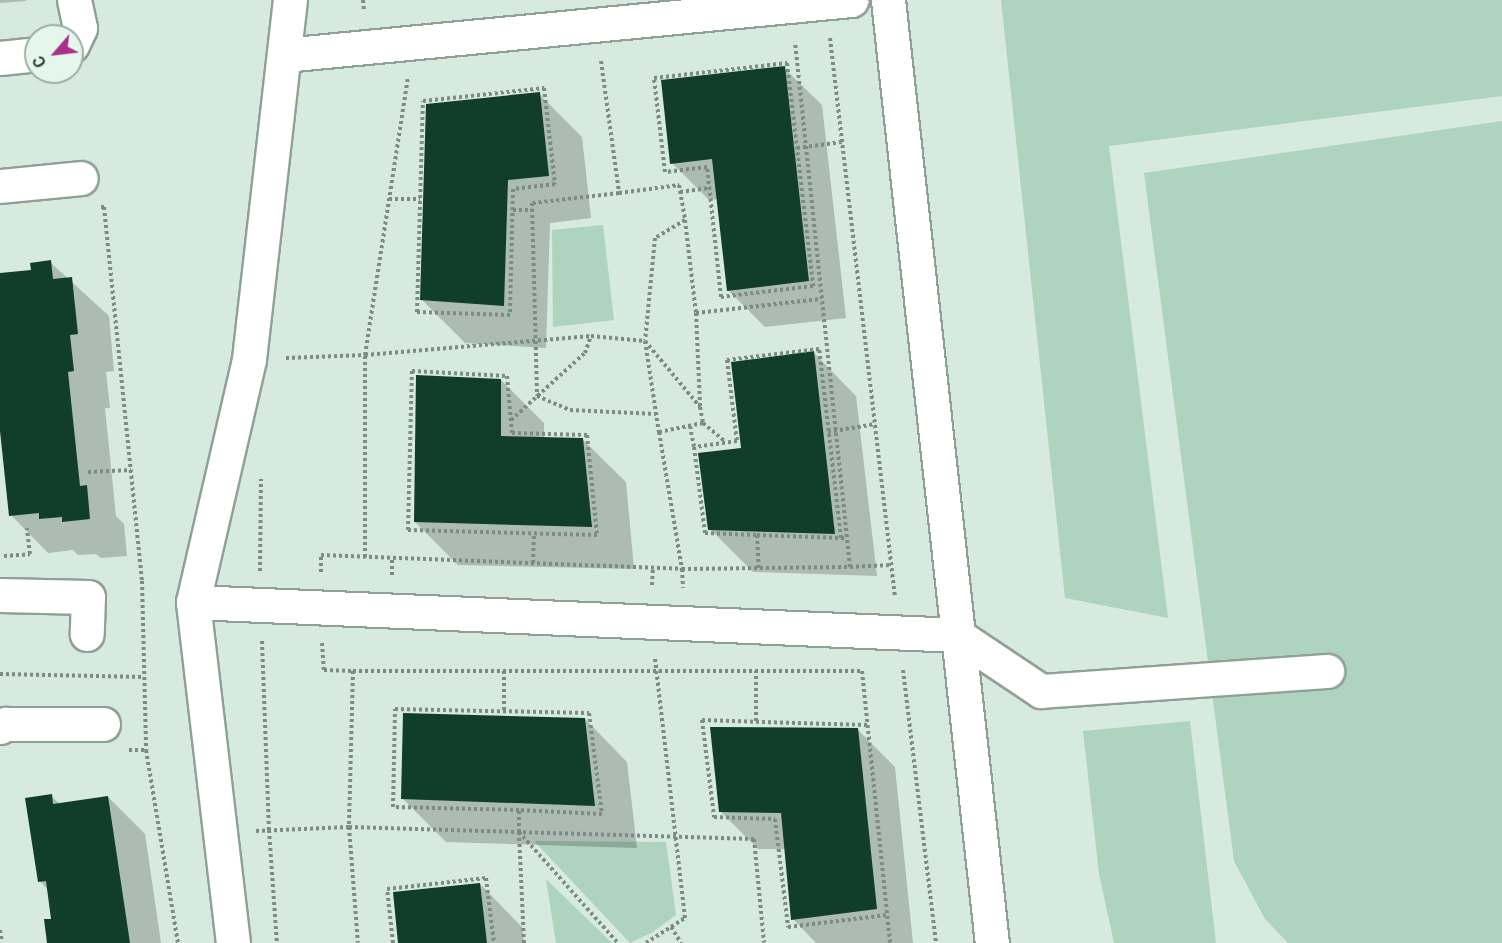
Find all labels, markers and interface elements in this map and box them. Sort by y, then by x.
north arrow [24,24,84,84]
text: С [29,53,50,71]

